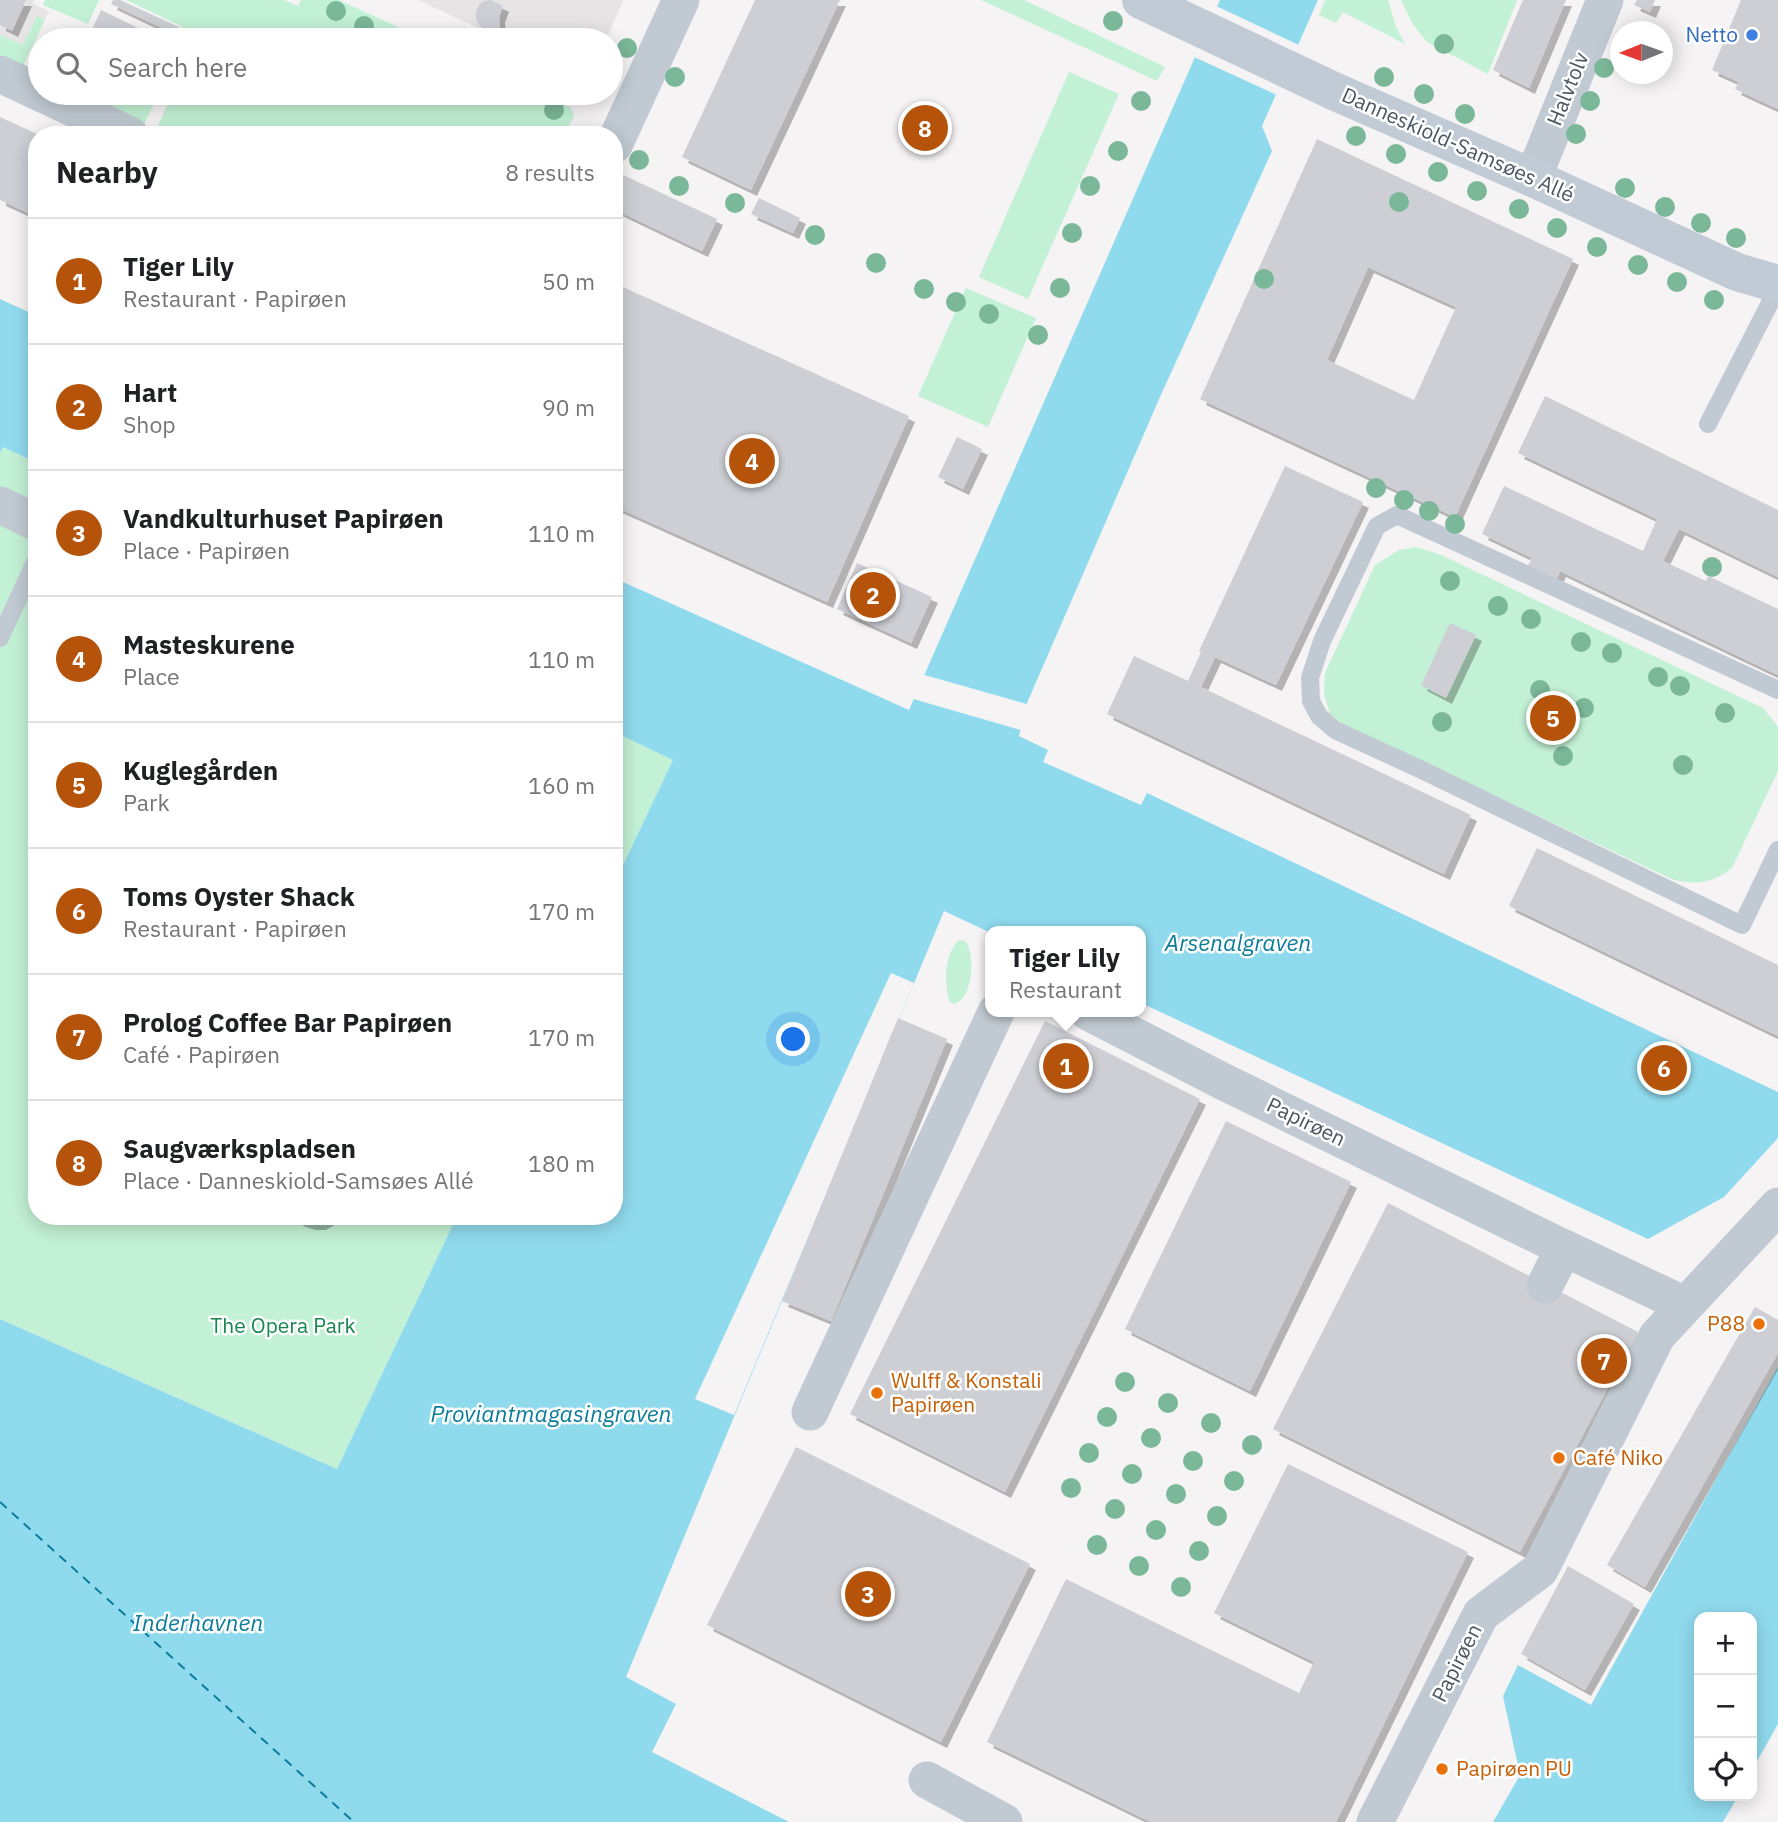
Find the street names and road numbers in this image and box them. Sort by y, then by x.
street label: Halvtolv [1540,48,1594,129]
street label: Danneskiold-Samsøes Allé [1338,80,1579,208]
street label: Papirøen [1262,1090,1350,1152]
street label: Papirøen [1425,1619,1488,1706]

